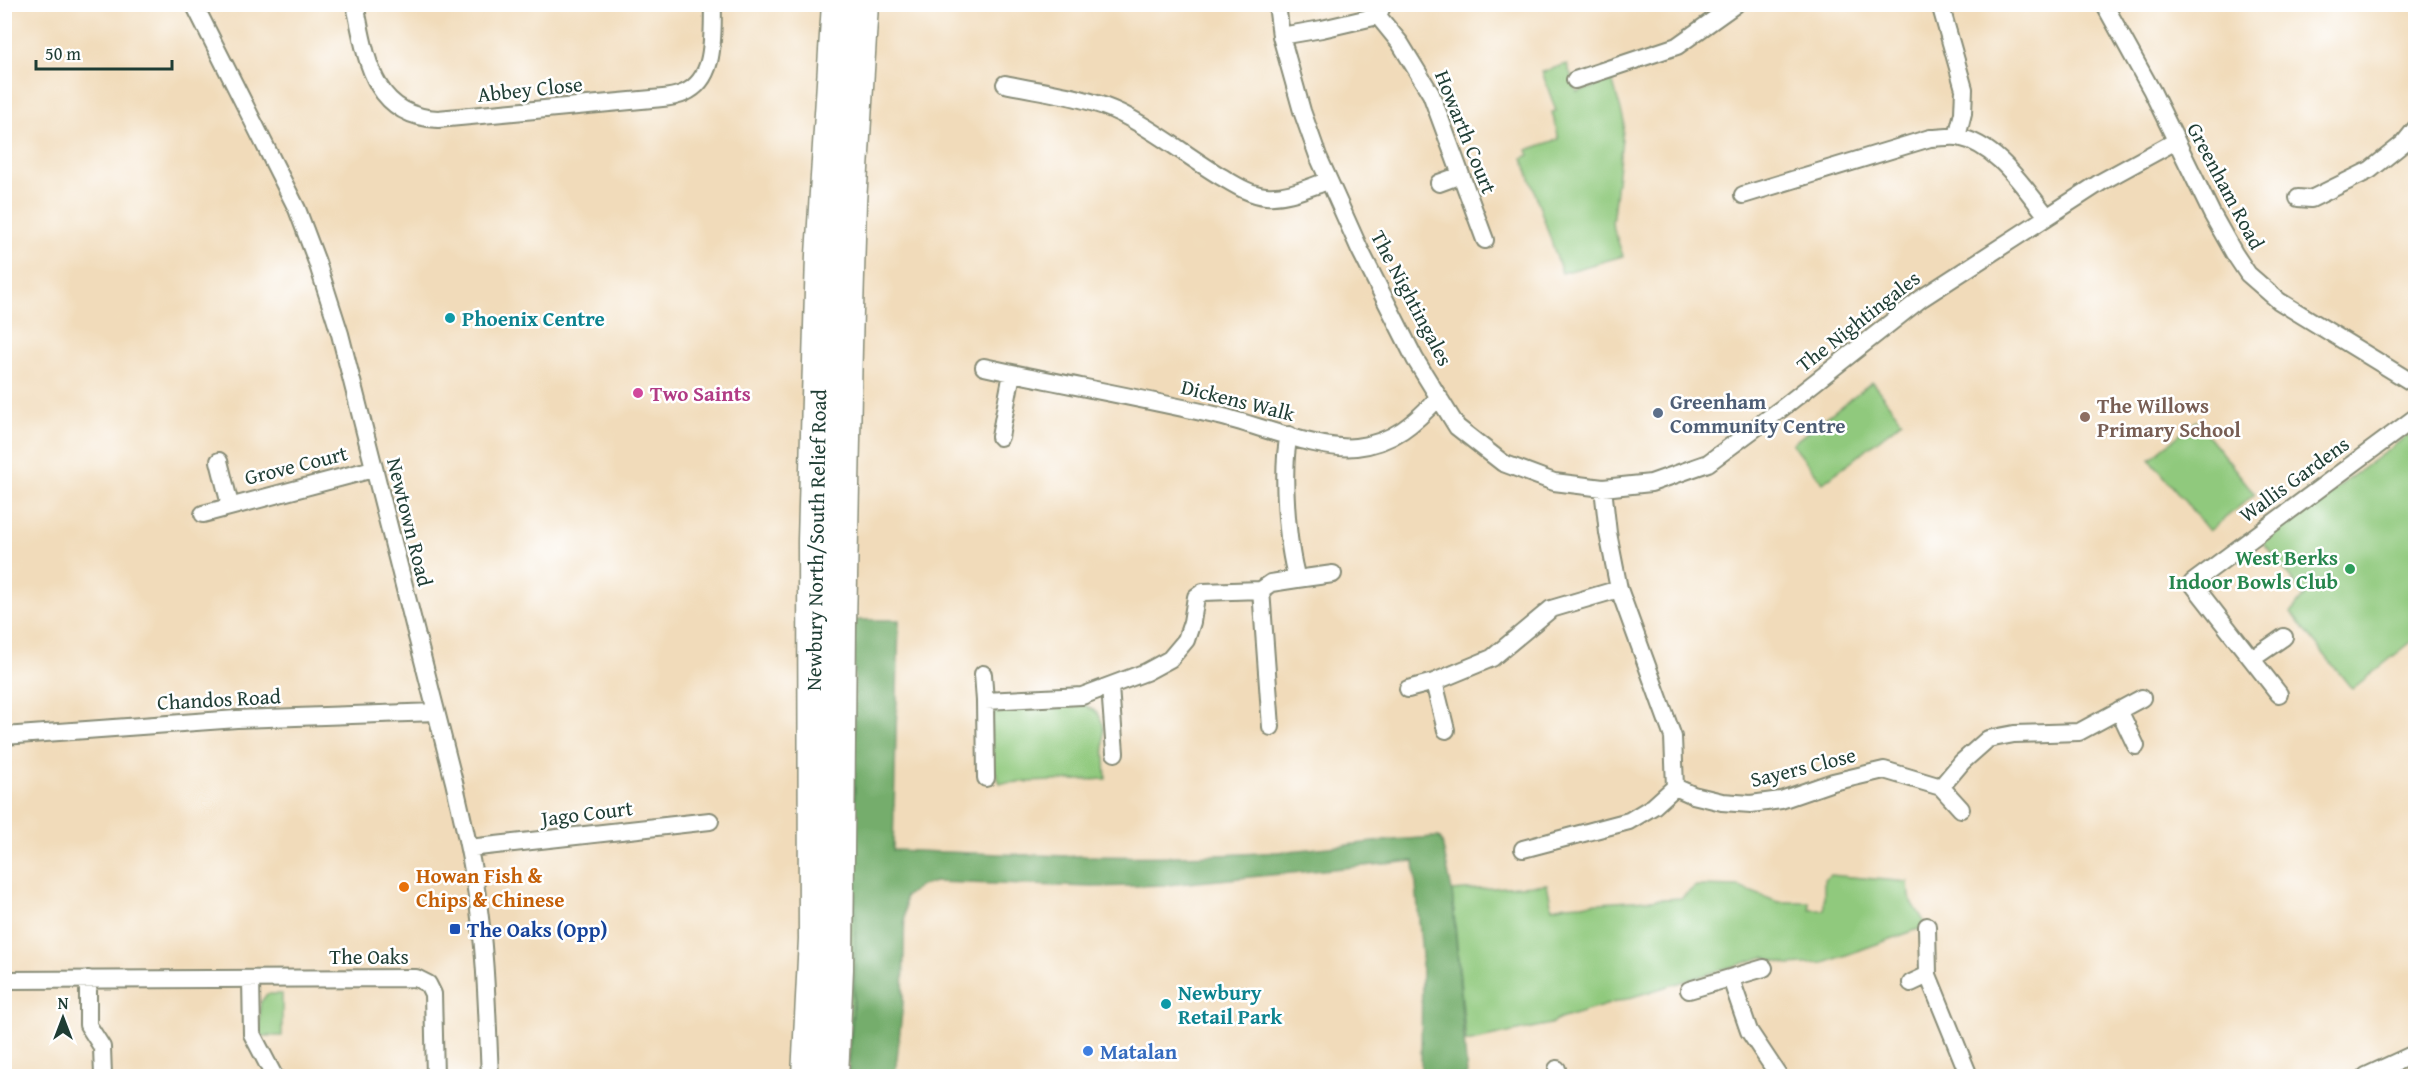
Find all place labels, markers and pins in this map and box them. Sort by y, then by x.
place label: Phoenix Centre [462,303,605,334]
marker: Phoenix Centre [443,311,457,325]
place label: Two Saints [650,378,751,409]
marker: Two Saints [631,386,645,400]
place label: Greenham Community Centre [1670,386,1846,441]
place label: The Willows Primary School [2097,390,2241,445]
marker: Greenham Community Centre [1651,406,1665,420]
marker: The Willows Primary School [2078,410,2092,424]
place label: West Berks Indoor Bowls Club [2169,542,2338,597]
marker: West Berks Indoor Bowls Club [2343,562,2357,576]
place label: Howan Fish & Chips & Chinese [416,860,565,915]
marker: Howan Fish & Chips & Chinese [397,880,411,894]
place label: The Oaks (Opp) [467,914,608,945]
marker: The Oaks (Opp) [448,922,462,936]
place label: Newbury Retail Park [1178,977,1283,1032]
marker: Newbury Retail Park [1159,997,1173,1011]
place label: Matalan [1100,1036,1178,1067]
marker: Matalan [1081,1044,1095,1058]

